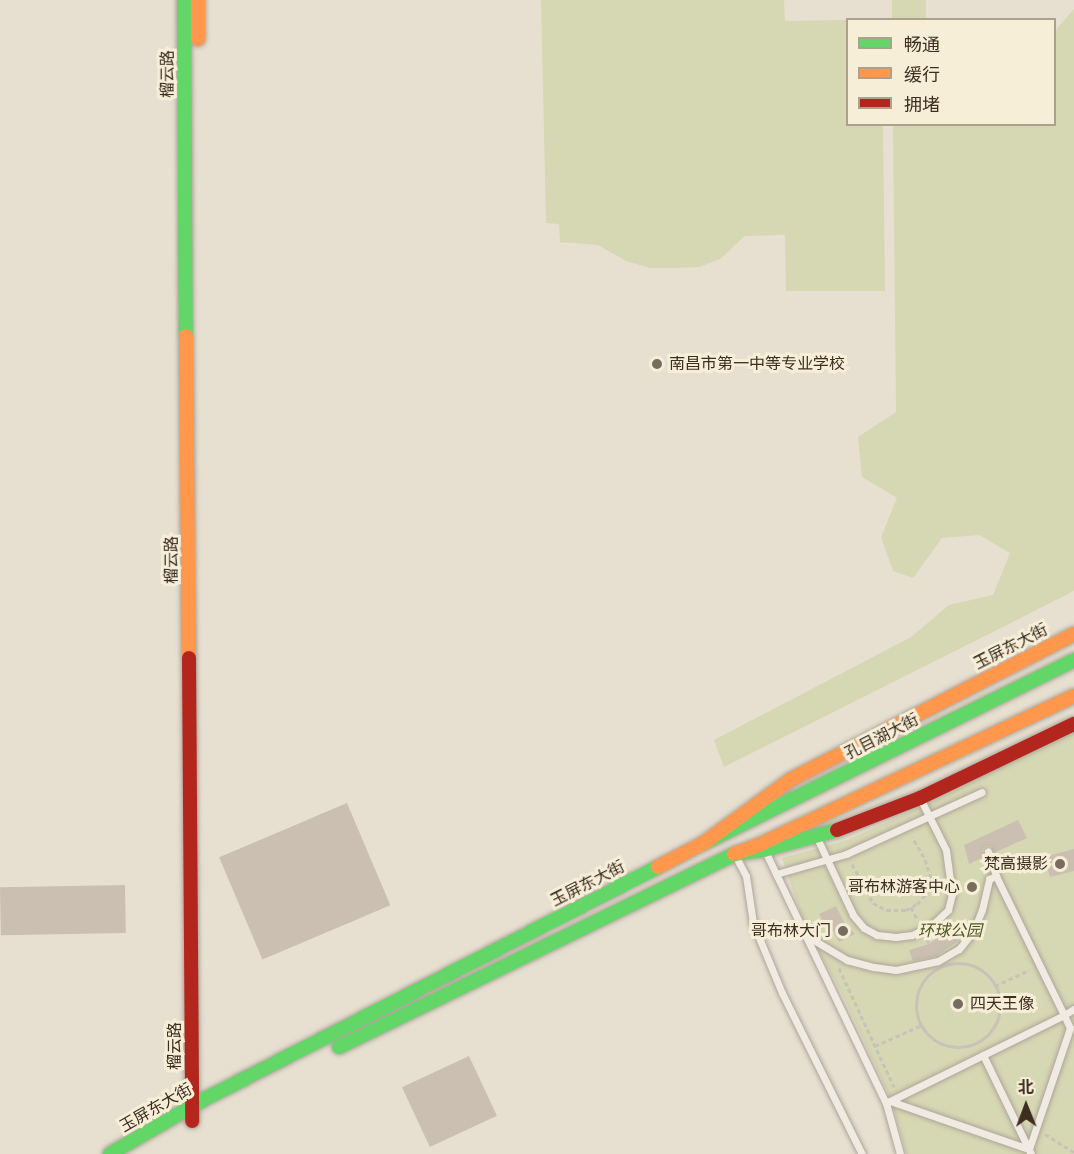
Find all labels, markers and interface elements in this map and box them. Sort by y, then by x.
legend [846,18,1056,126]
text: 畅通 [904,34,940,55]
street label: 榴云路 [158,50,178,98]
text: 缓行 [904,64,940,85]
text: 拥堵 [904,94,940,115]
place label: 南昌市第一中等专业学校 [669,354,845,374]
marker: 南昌市第一中等专业学校 [650,357,664,371]
street label: 榴云路 [162,536,182,584]
street label: 玉屏东大街 [971,620,1051,674]
street label: 孔目湖大街 [842,710,922,764]
place label: 梵高摄影 [984,854,1048,874]
street label: 玉屏东大街 [548,857,628,911]
marker: 梵高摄影 [1053,857,1067,871]
place label: 哥布林游客中心 [848,877,960,897]
marker: 哥布林游客中心 [965,880,979,894]
place label: 哥布林大门 [751,921,831,941]
park label: 环球公园 [918,921,982,941]
marker: 哥布林大门 [836,924,850,938]
place label: 四天王像 [970,994,1034,1014]
marker: 四天王像 [951,997,965,1011]
street label: 榴云路 [165,1022,185,1070]
north arrow [996,1076,1056,1136]
text: 北 [1017,1078,1034,1097]
street label: 玉屏东大街 [117,1080,195,1136]

